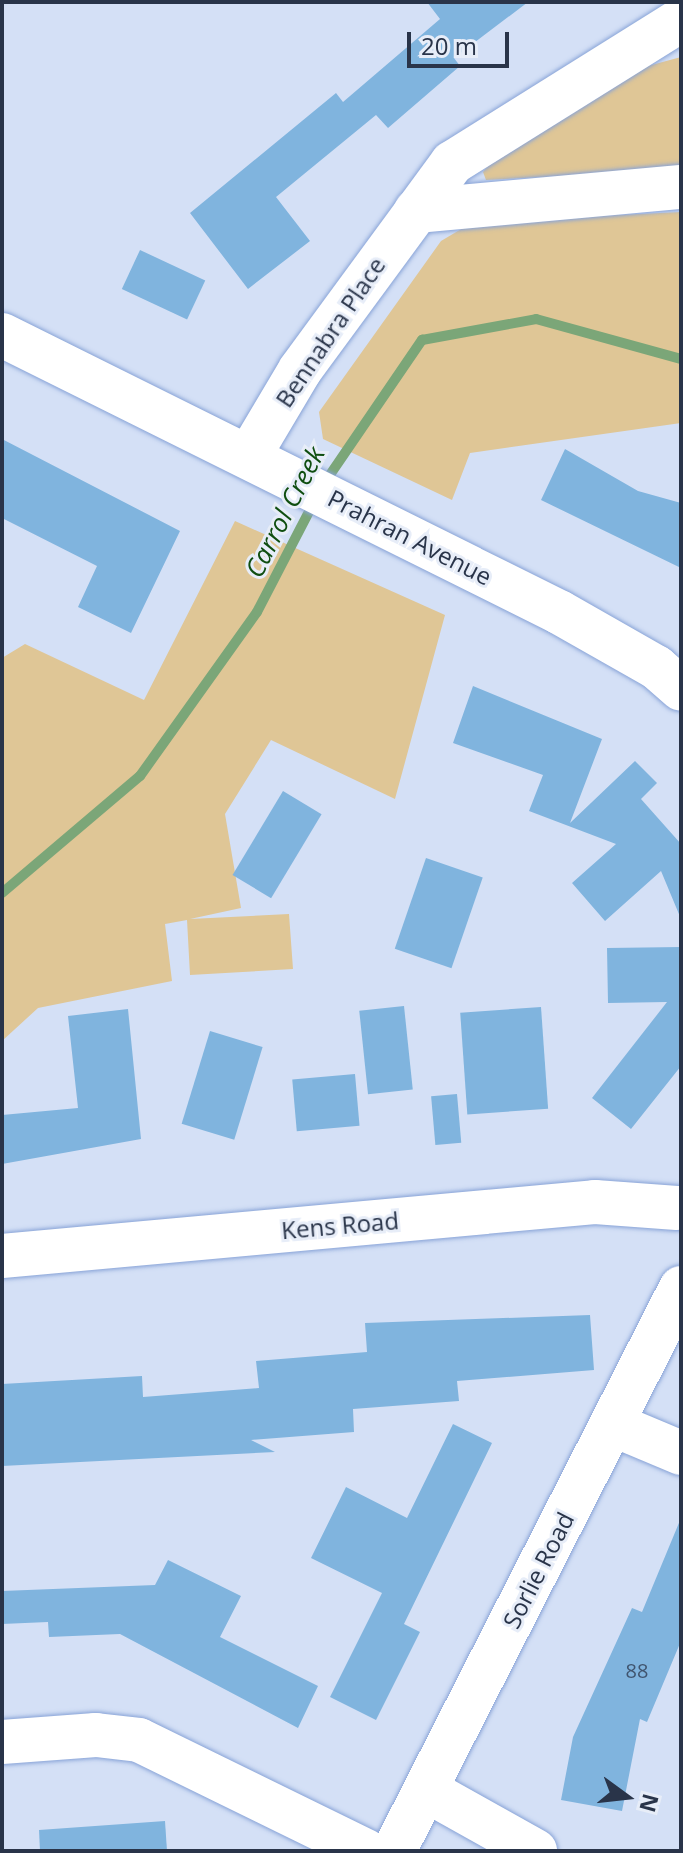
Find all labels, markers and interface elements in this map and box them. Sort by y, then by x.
scale bar [411,16,513,66]
text: 20 m [421,29,477,62]
street label: Bennabra Place [269,252,391,412]
water label: Carrol Creek [239,441,331,583]
street label: Prahran Avenue [323,483,497,591]
street label: Kens Road [280,1206,400,1244]
street label: Sorlie Road [496,1507,580,1633]
house number: 88 [626,1658,648,1682]
north arrow [587,1757,667,1837]
text: N [633,1791,667,1816]

